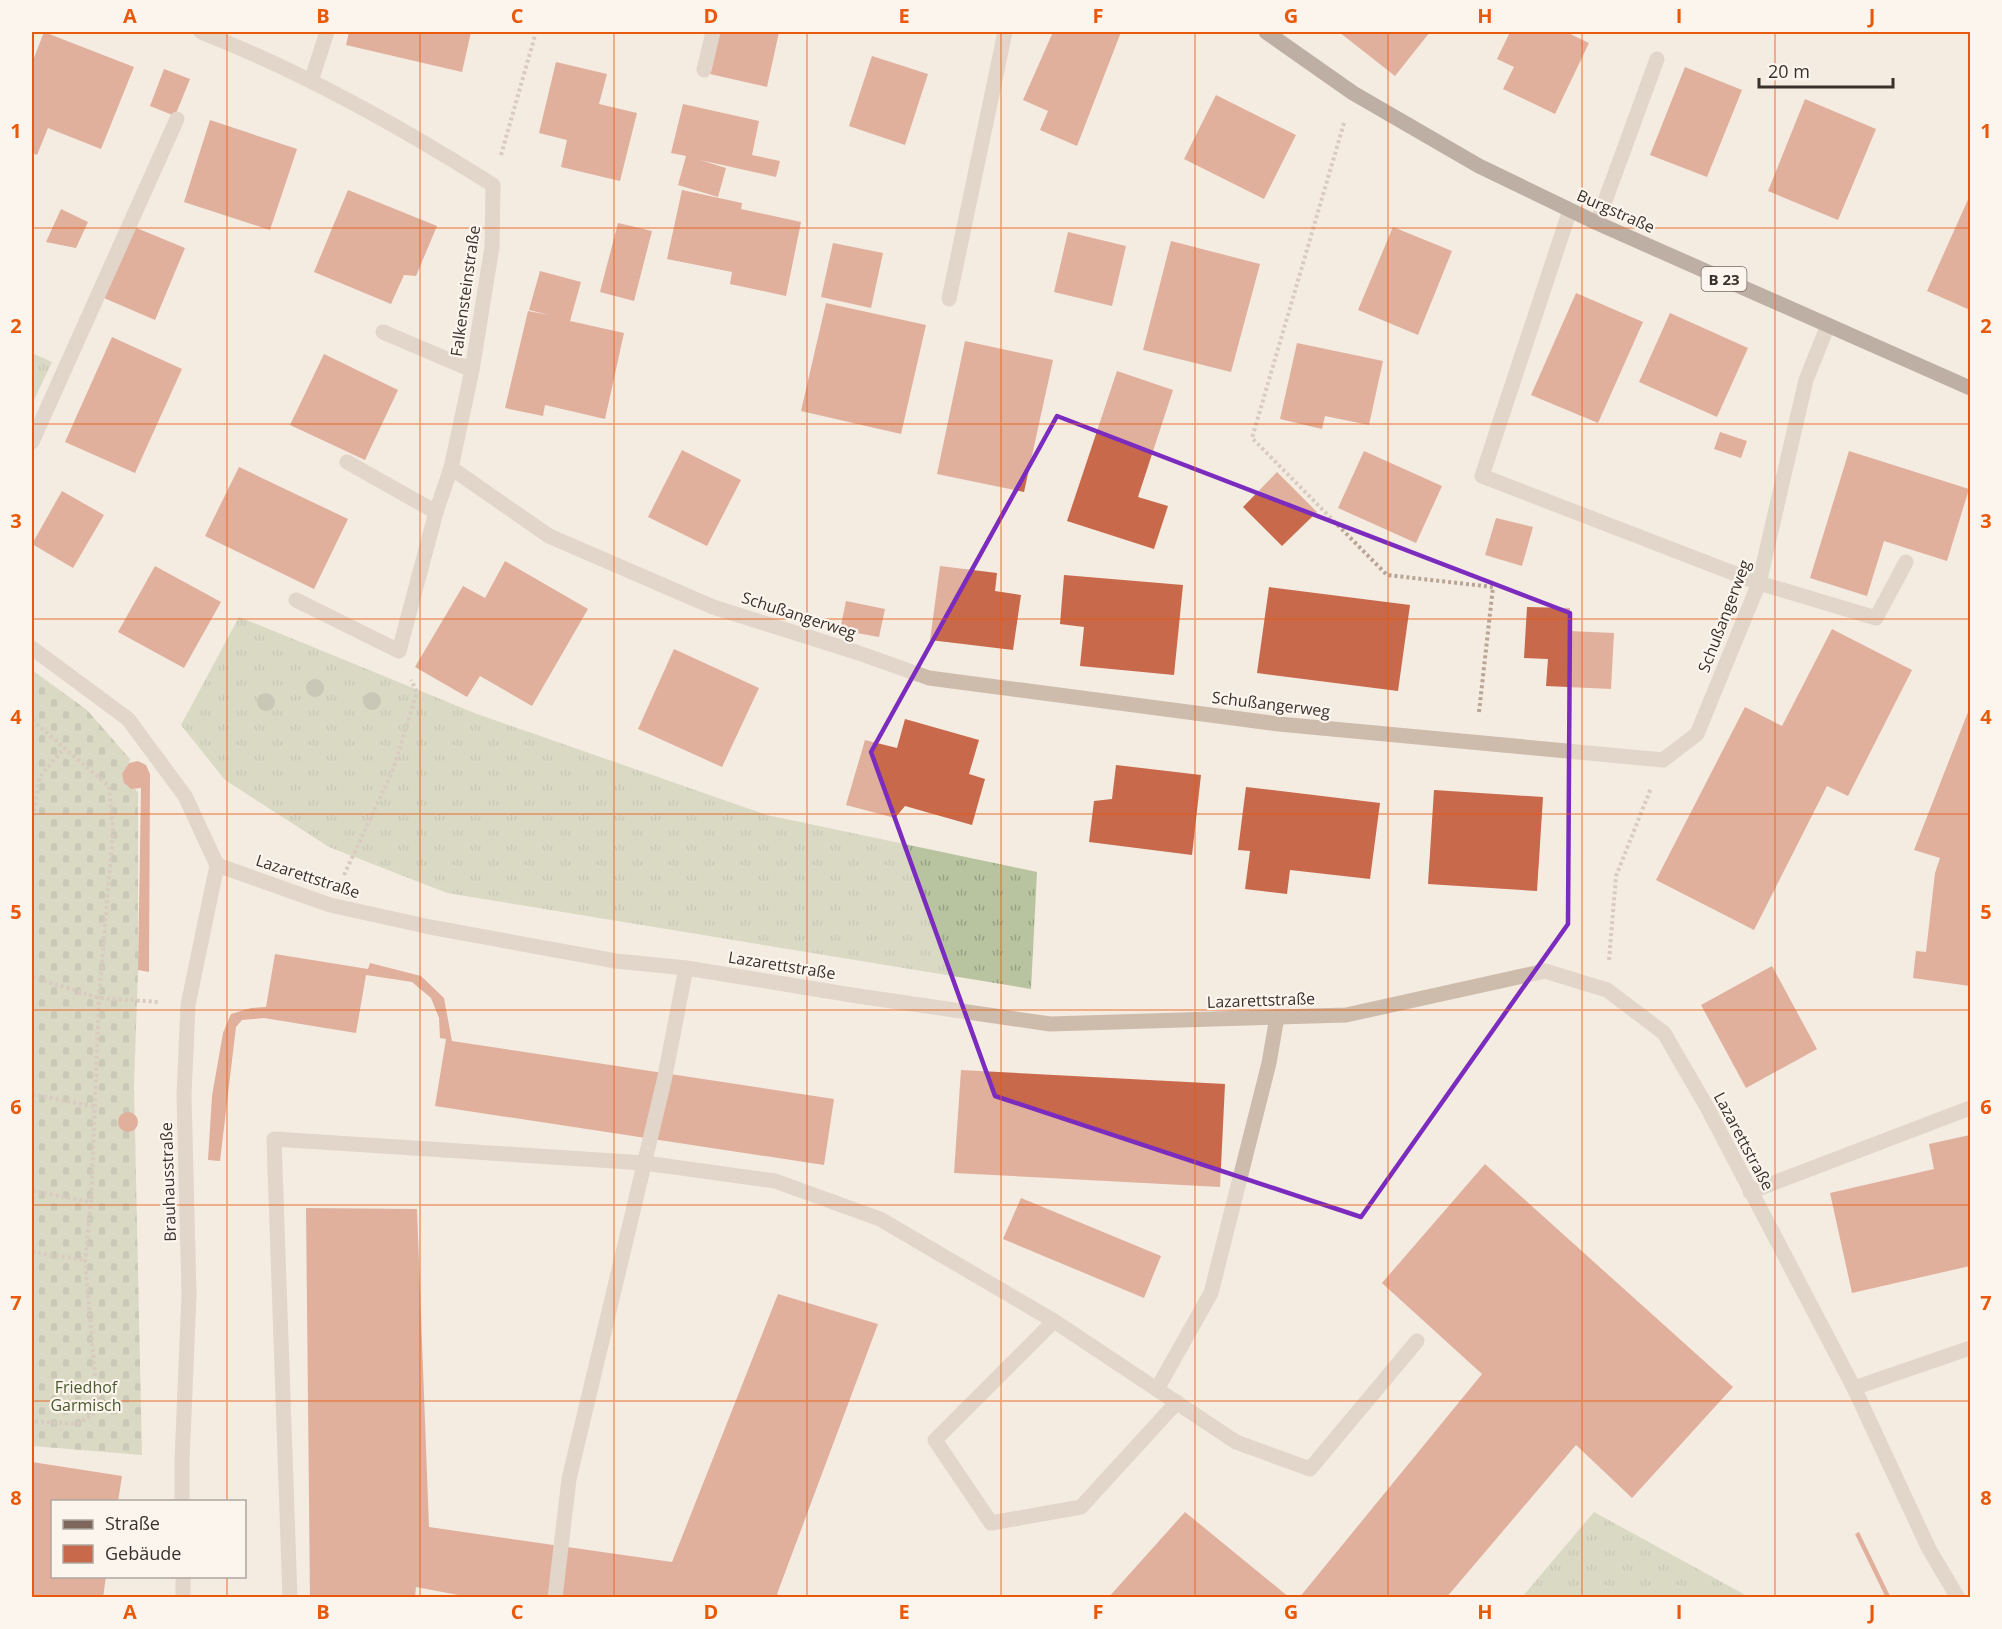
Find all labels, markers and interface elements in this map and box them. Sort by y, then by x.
text: A [123,2,137,29]
text: B [316,2,330,29]
text: C [511,2,524,29]
text: D [704,2,718,29]
text: E [898,2,910,29]
text: F [1093,2,1103,29]
text: G [1284,2,1298,29]
text: H [1477,2,1493,29]
text: I [1676,2,1682,29]
text: J [1867,2,1875,29]
scale bar [1759,51,1892,89]
text: 20 m [1768,59,1810,83]
text: 1 [10,117,22,144]
text: 1 [1980,117,1992,144]
street label: Burgstraße [1574,184,1658,238]
street label: Falkensteinstraße [445,224,485,358]
road number: B 23 [1702,267,1746,291]
text: 2 [10,312,22,339]
text: 2 [1980,312,1992,339]
text: 3 [10,507,22,534]
text: 3 [1980,507,1992,534]
street label: Schußangerweg [1692,556,1756,675]
street label: Schußangerweg [739,586,859,644]
street label: Schußangerweg [1211,686,1332,722]
text: 4 [10,703,22,730]
text: 4 [1980,703,1992,730]
street label: Lazarettstraße [253,849,363,903]
text: 5 [10,898,22,925]
text: 5 [1980,898,1992,925]
street label: Lazarettstraße [727,946,837,984]
street label: Lazarettstraße [1207,987,1315,1013]
street label: Lazarettstraße [1709,1088,1779,1194]
text: 6 [10,1093,22,1120]
text: 6 [1980,1093,1992,1120]
street label: Brauhausstraße [155,1122,181,1242]
text: 7 [10,1289,22,1316]
text: 7 [1980,1289,1992,1316]
park label: Friedhof Garmisch [50,1376,122,1416]
text: 8 [10,1484,22,1511]
text: 8 [1980,1484,1992,1511]
legend [51,1500,246,1578]
text: Straße [105,1511,160,1535]
text: Gebäude [105,1541,181,1565]
text: A [123,1598,137,1625]
text: B [316,1598,330,1625]
text: C [511,1598,524,1625]
text: D [704,1598,718,1625]
text: E [898,1598,910,1625]
text: F [1093,1598,1103,1625]
text: G [1284,1598,1298,1625]
text: H [1477,1598,1493,1625]
text: I [1676,1598,1682,1625]
text: J [1867,1598,1875,1625]

